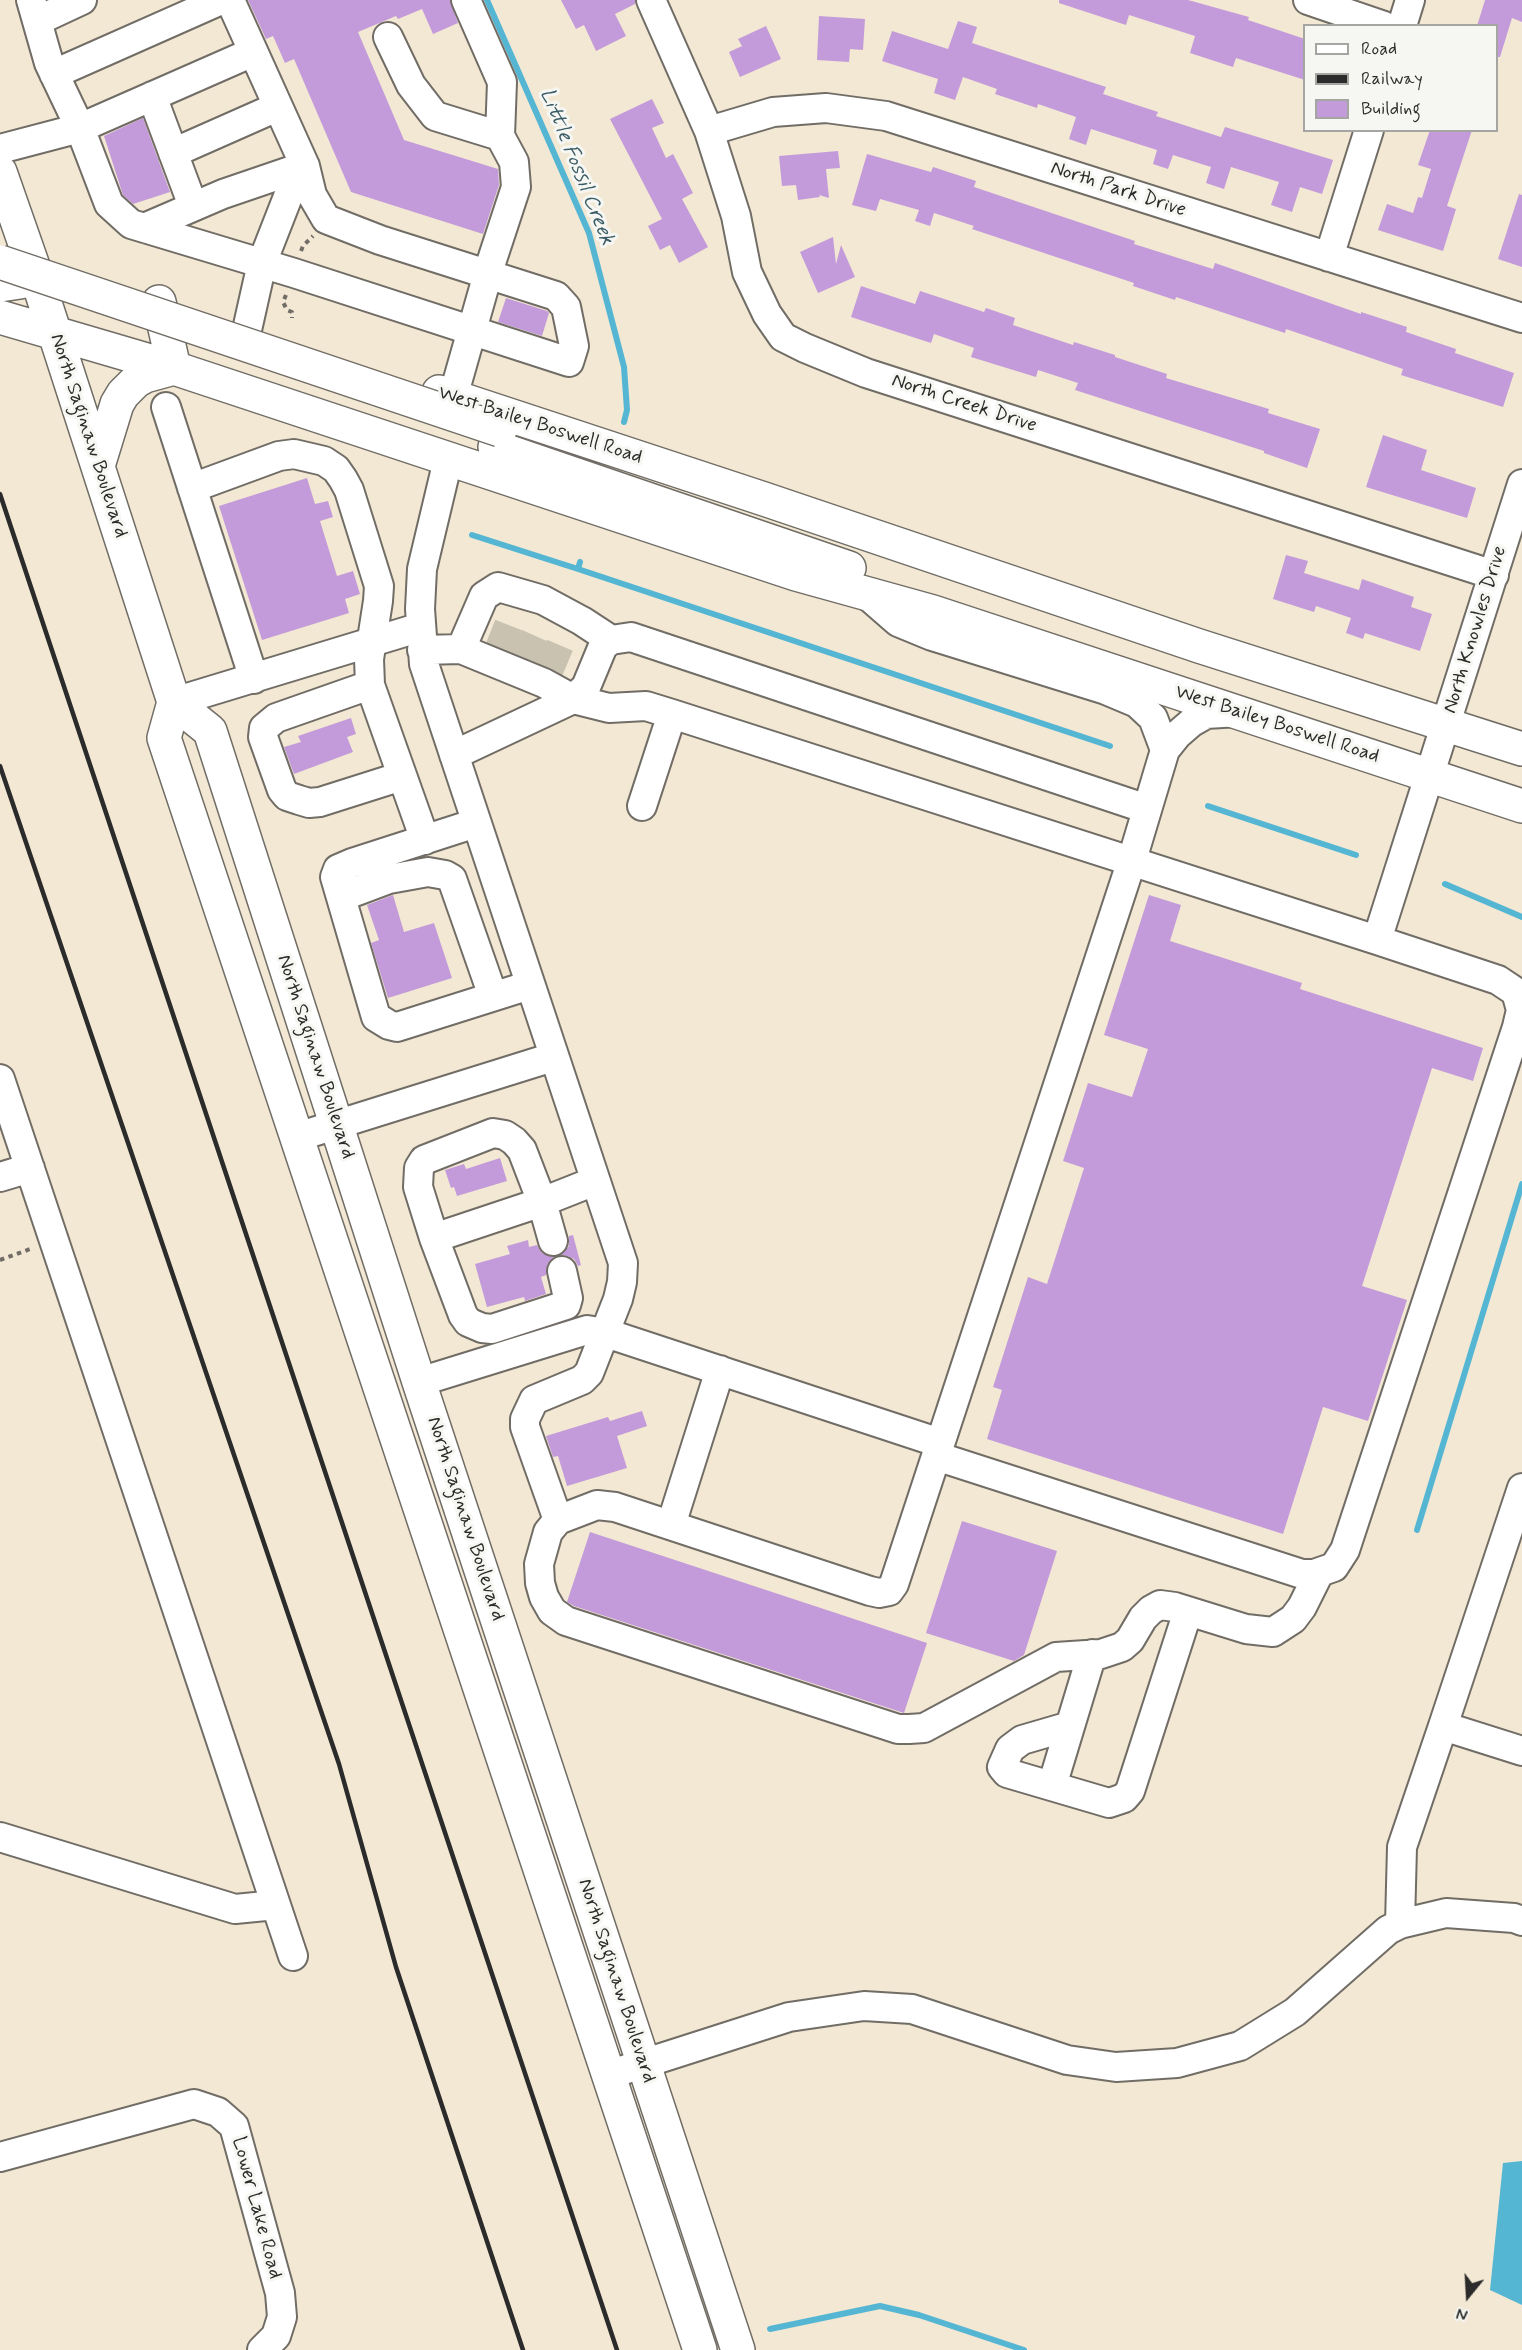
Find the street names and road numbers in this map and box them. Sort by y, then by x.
street label: North Park Drive [1047,157,1189,223]
street label: North Saginaw Boulevard [44,331,132,541]
street label: North Creek Drive [888,369,1040,439]
street label: West Bailey Boswell Road [435,382,645,470]
street label: North Knowles Drive [1439,543,1513,717]
street label: West Bailey Boswell Road [1172,681,1382,769]
street label: North Saginaw Boulevard [271,952,359,1162]
street label: North Saginaw Boulevard [421,1414,509,1624]
street label: North Saginaw Boulevard [572,1876,660,2086]
street label: Lower Lake Road [226,2134,286,2282]

